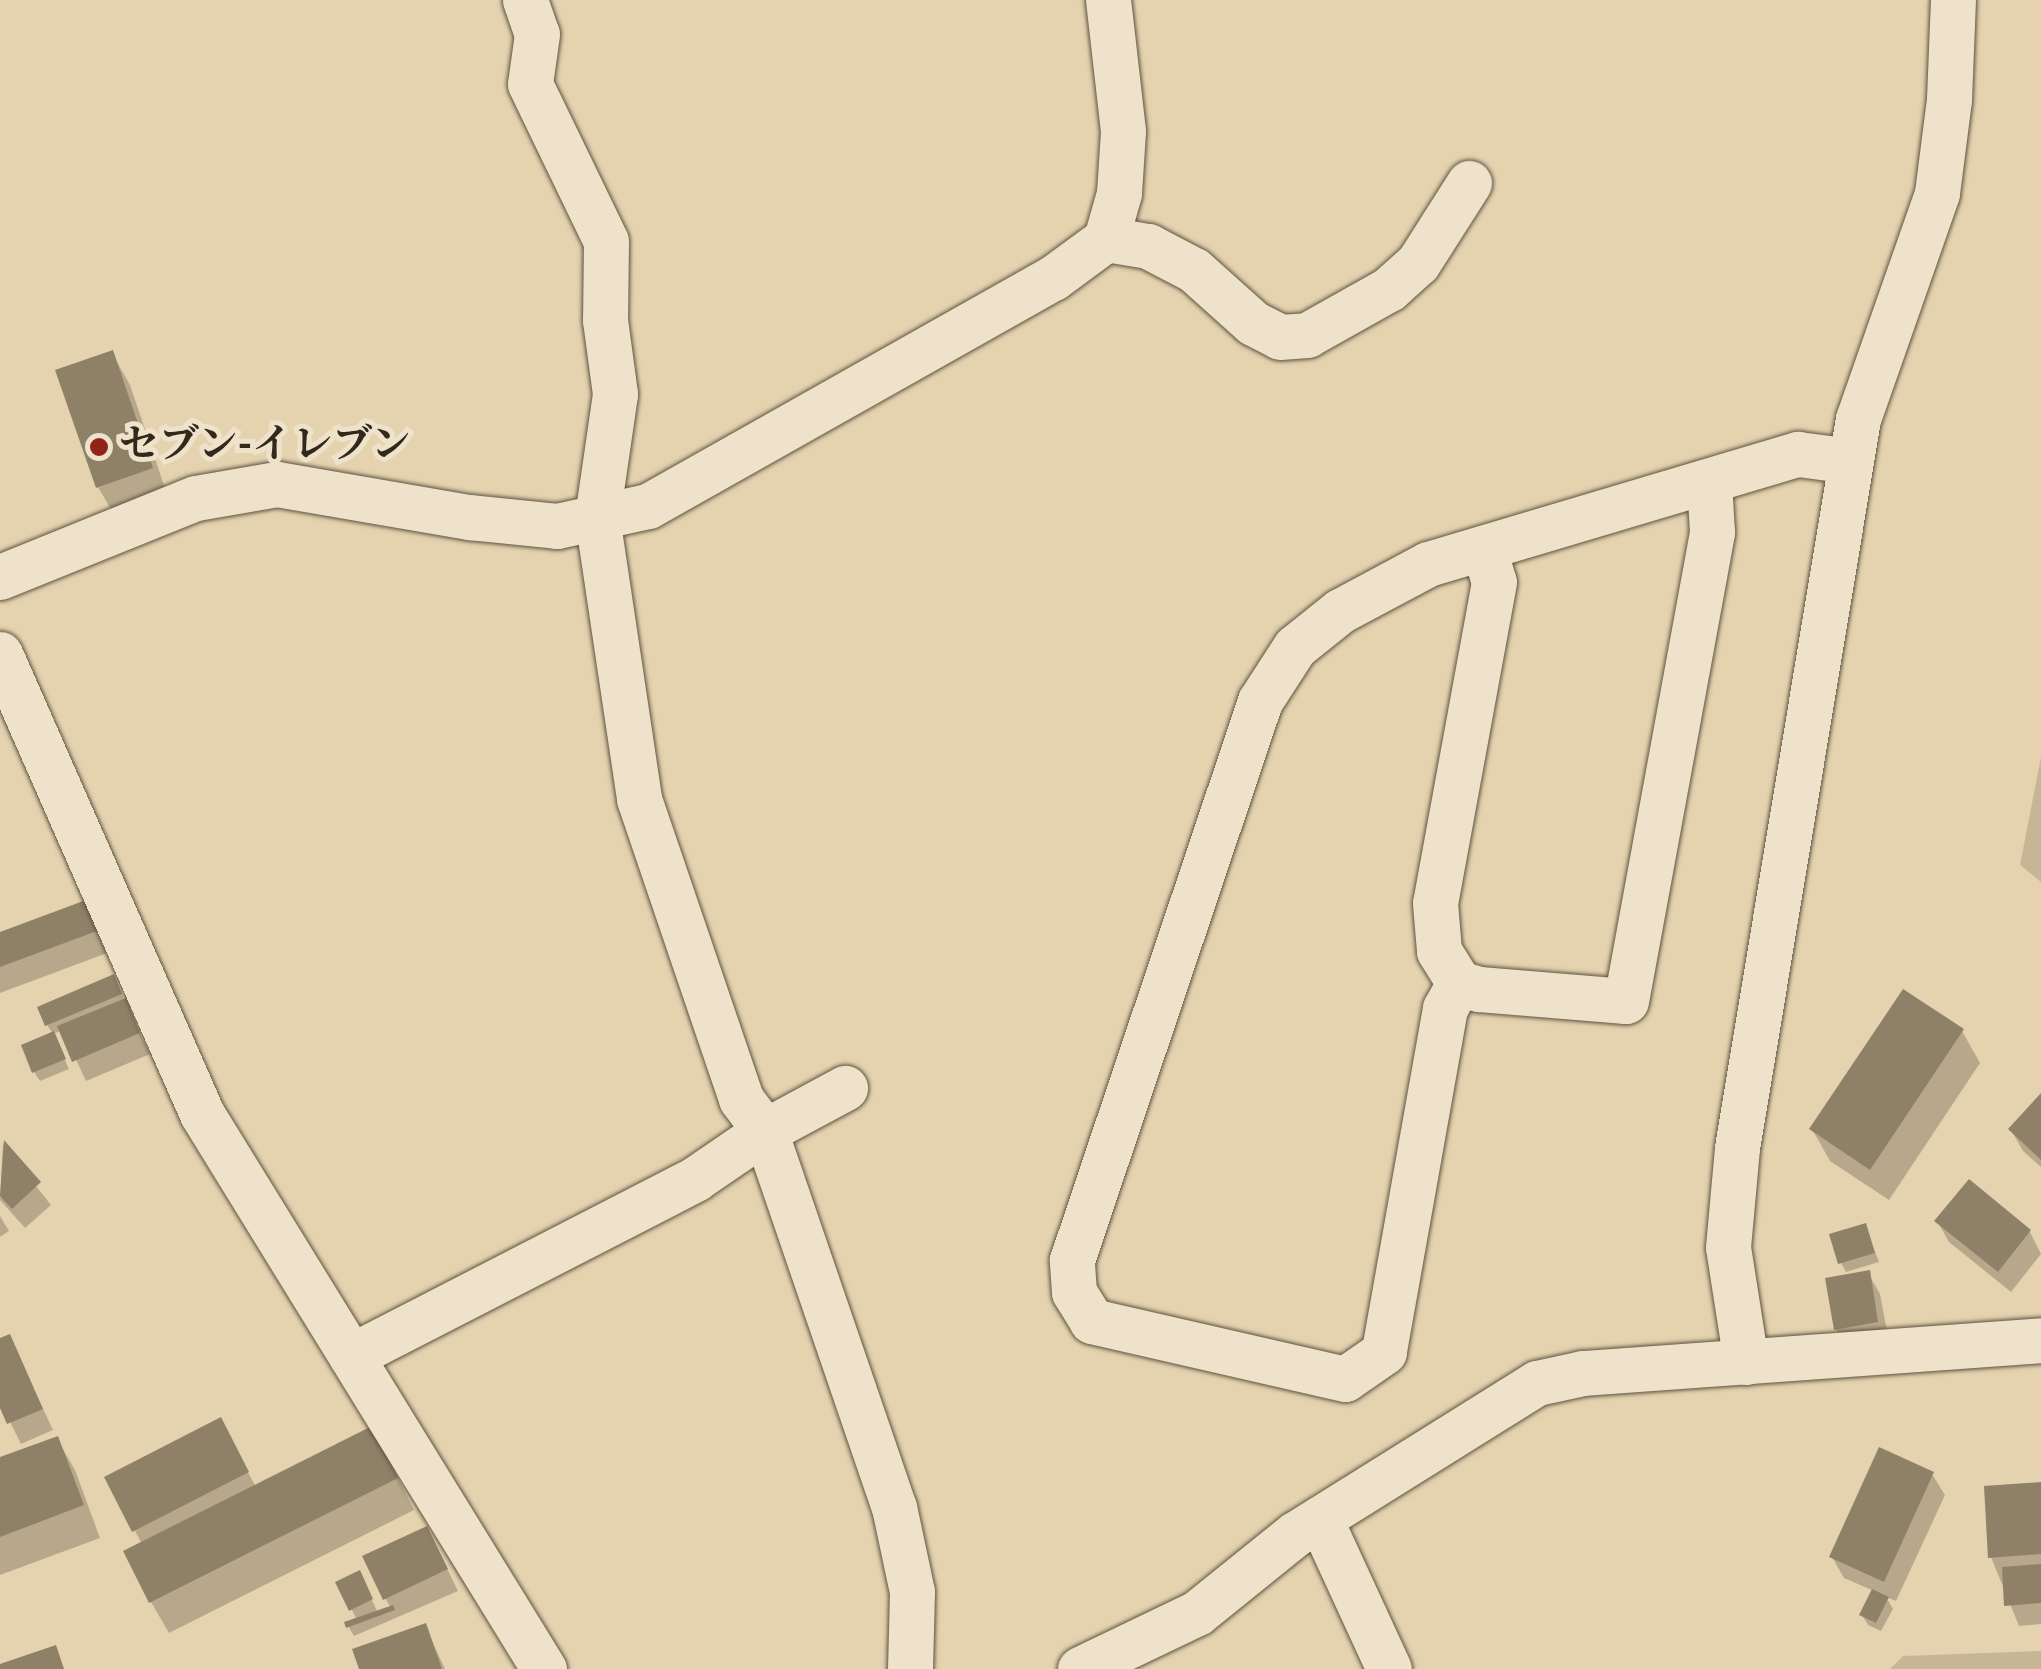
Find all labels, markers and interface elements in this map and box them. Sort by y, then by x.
place label: セブン-イレブン [119,423,414,471]
marker: セブン-イレブン [88,436,110,458]

